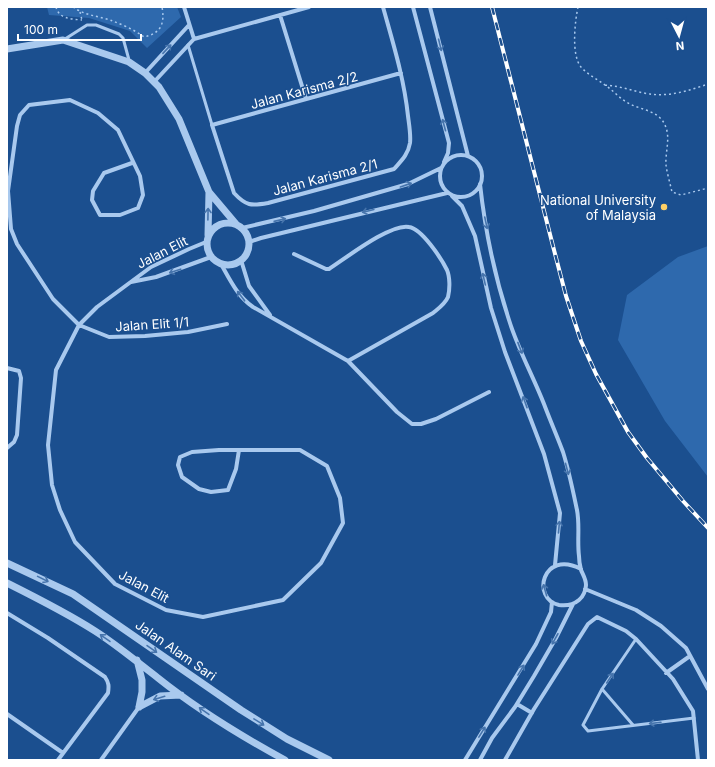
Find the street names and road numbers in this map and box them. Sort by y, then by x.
street label: Jalan Karisma 2/2 [249,68,359,112]
street label: Jalan Karisma 2/1 [271,155,379,199]
street label: Jalan Elit [134,232,190,272]
street label: Jalan Elit 1/1 [115,313,189,335]
street label: Jalan Elit [116,566,172,606]
street label: Jalan Alam Sari [133,616,219,684]

